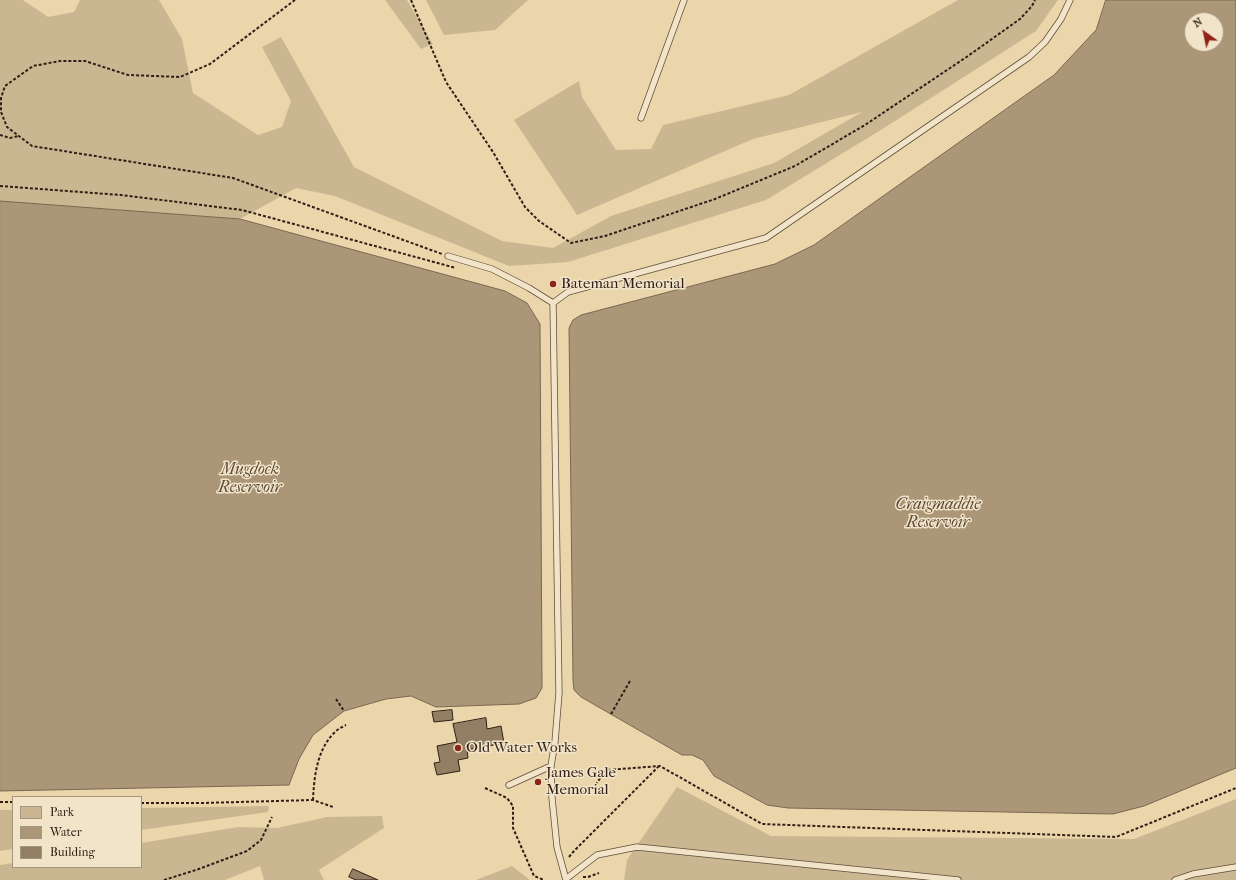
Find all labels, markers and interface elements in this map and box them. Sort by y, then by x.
north arrow [1184,12,1224,52]
text: N [1191,15,1205,30]
place label: Bateman Memorial [561,275,685,293]
marker: Bateman Memorial [548,279,558,289]
water label: Mugdock Reservoir [218,460,282,498]
water label: Craigmaddie Reservoir [895,495,981,533]
place label: Old Water Works [466,739,577,757]
marker: Old Water Works [453,743,463,753]
place label: James Gale Memorial [546,764,616,799]
marker: James Gale Memorial [533,777,543,787]
legend [12,796,142,868]
text: Park [50,805,74,819]
text: Water [50,825,82,839]
text: Building [50,845,95,859]

